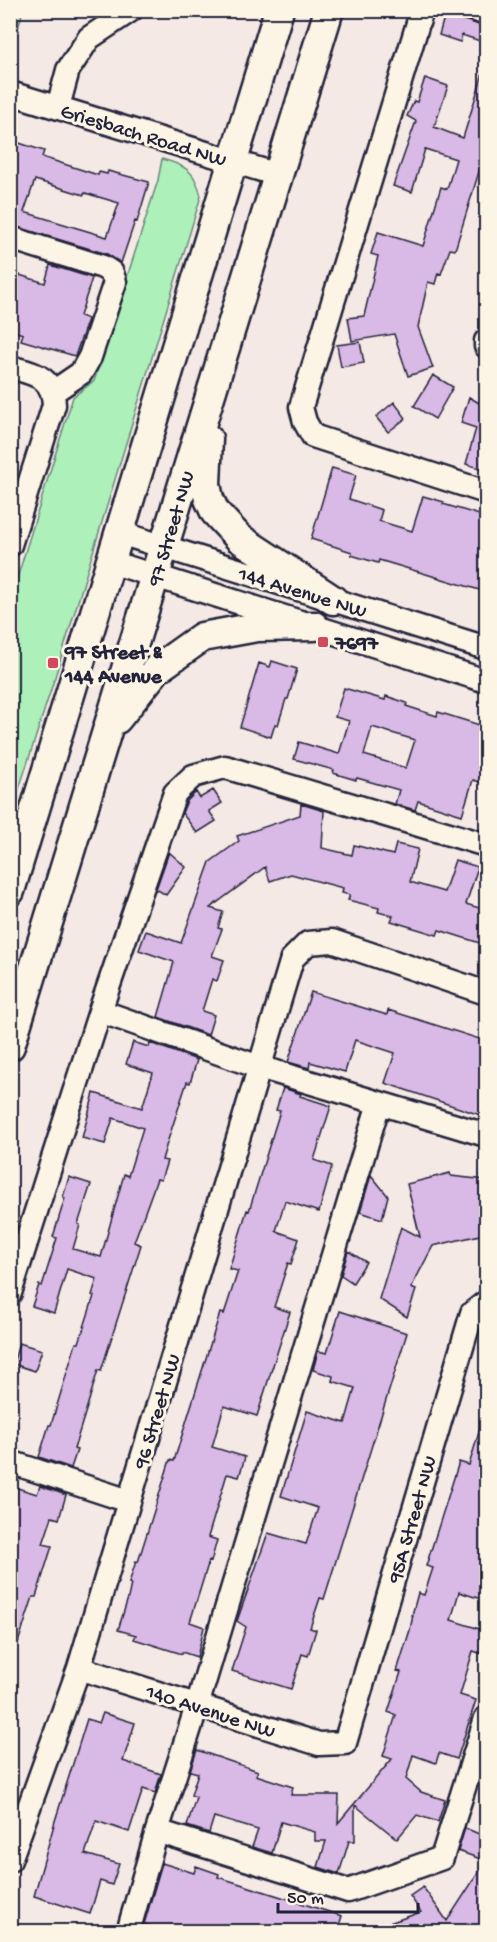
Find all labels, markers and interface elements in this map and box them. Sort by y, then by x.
street label: Griesbach Road NW [57,100,229,175]
street label: 97 Street NW [144,468,203,591]
street label: 144 Avenue NW [234,563,369,626]
place label: 7697 [334,633,379,658]
marker: 7697 [316,635,330,649]
place label: 97 Street & 144 Avenue [64,642,163,691]
marker: 97 Street & 144 Avenue [46,656,60,670]
street label: 96 Street NW [130,1351,189,1473]
street label: 95A Street NW [384,1453,445,1588]
street label: 140 Avenue NW [141,1680,278,1746]
scale bar [278,1876,418,1914]
text: 50 m [287,1889,324,1910]

